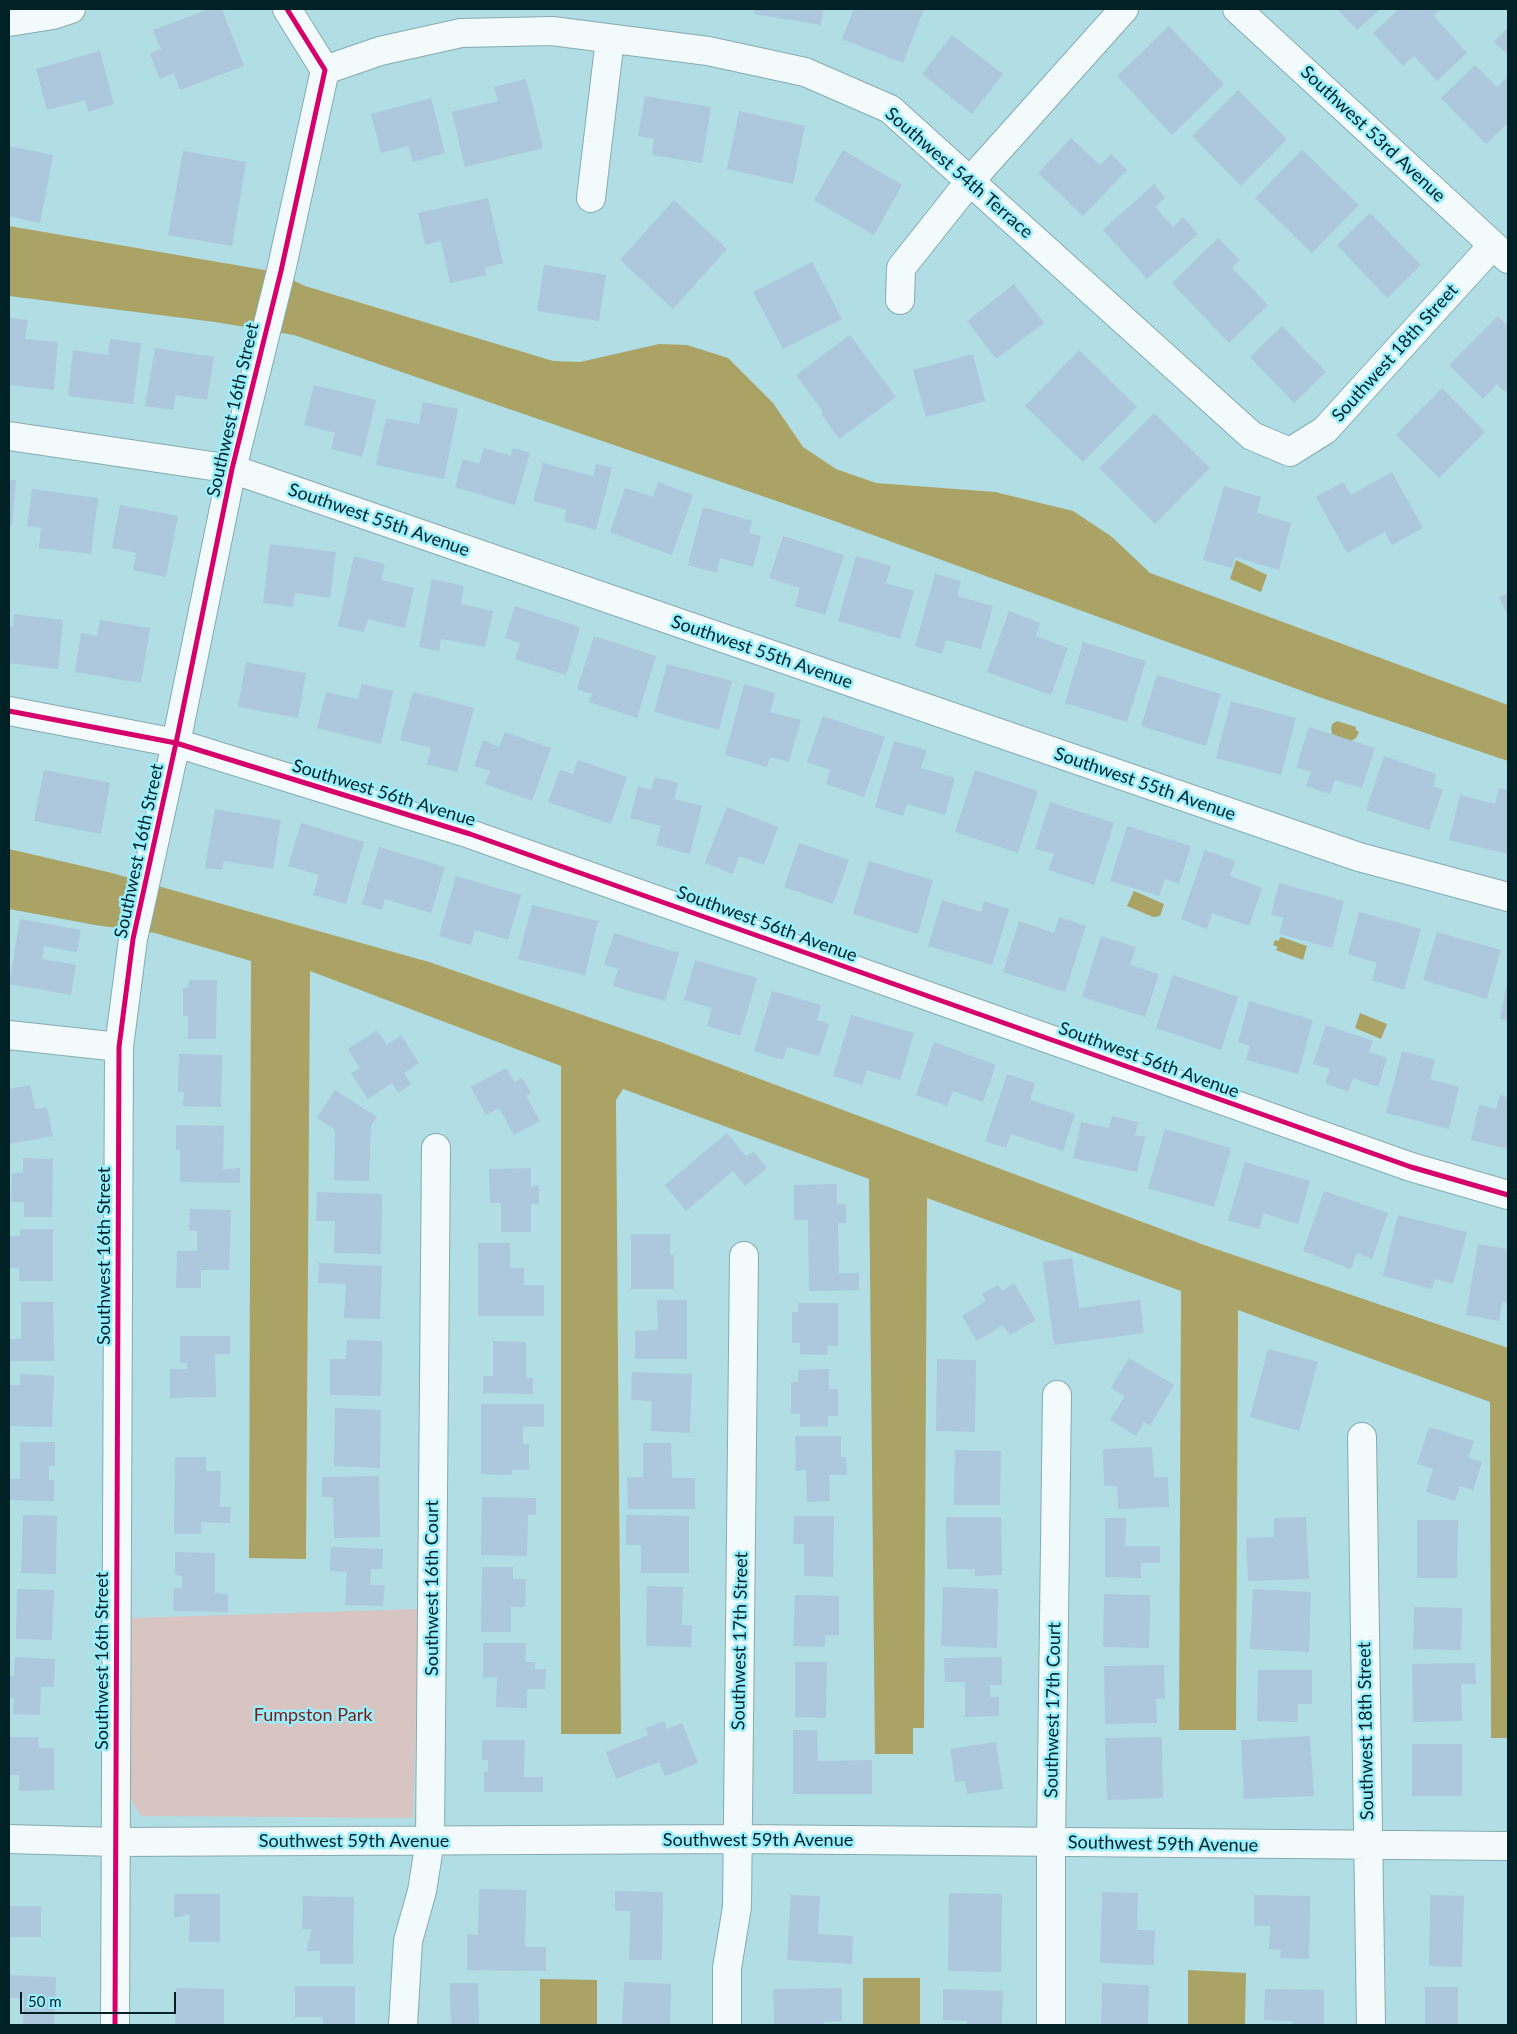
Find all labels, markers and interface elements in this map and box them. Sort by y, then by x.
street label: Southwest 53rd Avenue [1296,61,1450,207]
street label: Southwest 54th Terrace [881,103,1037,243]
street label: Southwest 18th Street [1327,280,1463,426]
street label: Southwest 16th Street [202,321,264,499]
street label: Southwest 55th Avenue [285,479,473,561]
street label: Southwest 55th Avenue [668,611,856,693]
street label: Southwest 55th Avenue [1051,743,1239,825]
street label: Southwest 56th Avenue [290,755,478,831]
street label: Southwest 16th Street [110,762,168,940]
street label: Southwest 56th Avenue [674,881,860,967]
street label: Southwest 56th Avenue [1056,1017,1242,1103]
street label: Southwest 16th Street [93,1167,115,1345]
street label: Southwest 16th Court [421,1500,443,1676]
street label: Southwest 17th Street [728,1552,752,1730]
street label: Southwest 16th Street [91,1572,113,1750]
street label: Southwest 17th Court [1041,1622,1065,1798]
street label: Southwest 18th Street [1354,1642,1378,1820]
park label: Fumpston Park [254,1704,372,1726]
street label: Southwest 59th Avenue [663,1829,853,1851]
street label: Southwest 59th Avenue [259,1830,449,1852]
street label: Southwest 59th Avenue [1068,1832,1258,1856]
scale bar [22,1982,179,2014]
text: 50 m [28,1992,62,2010]

